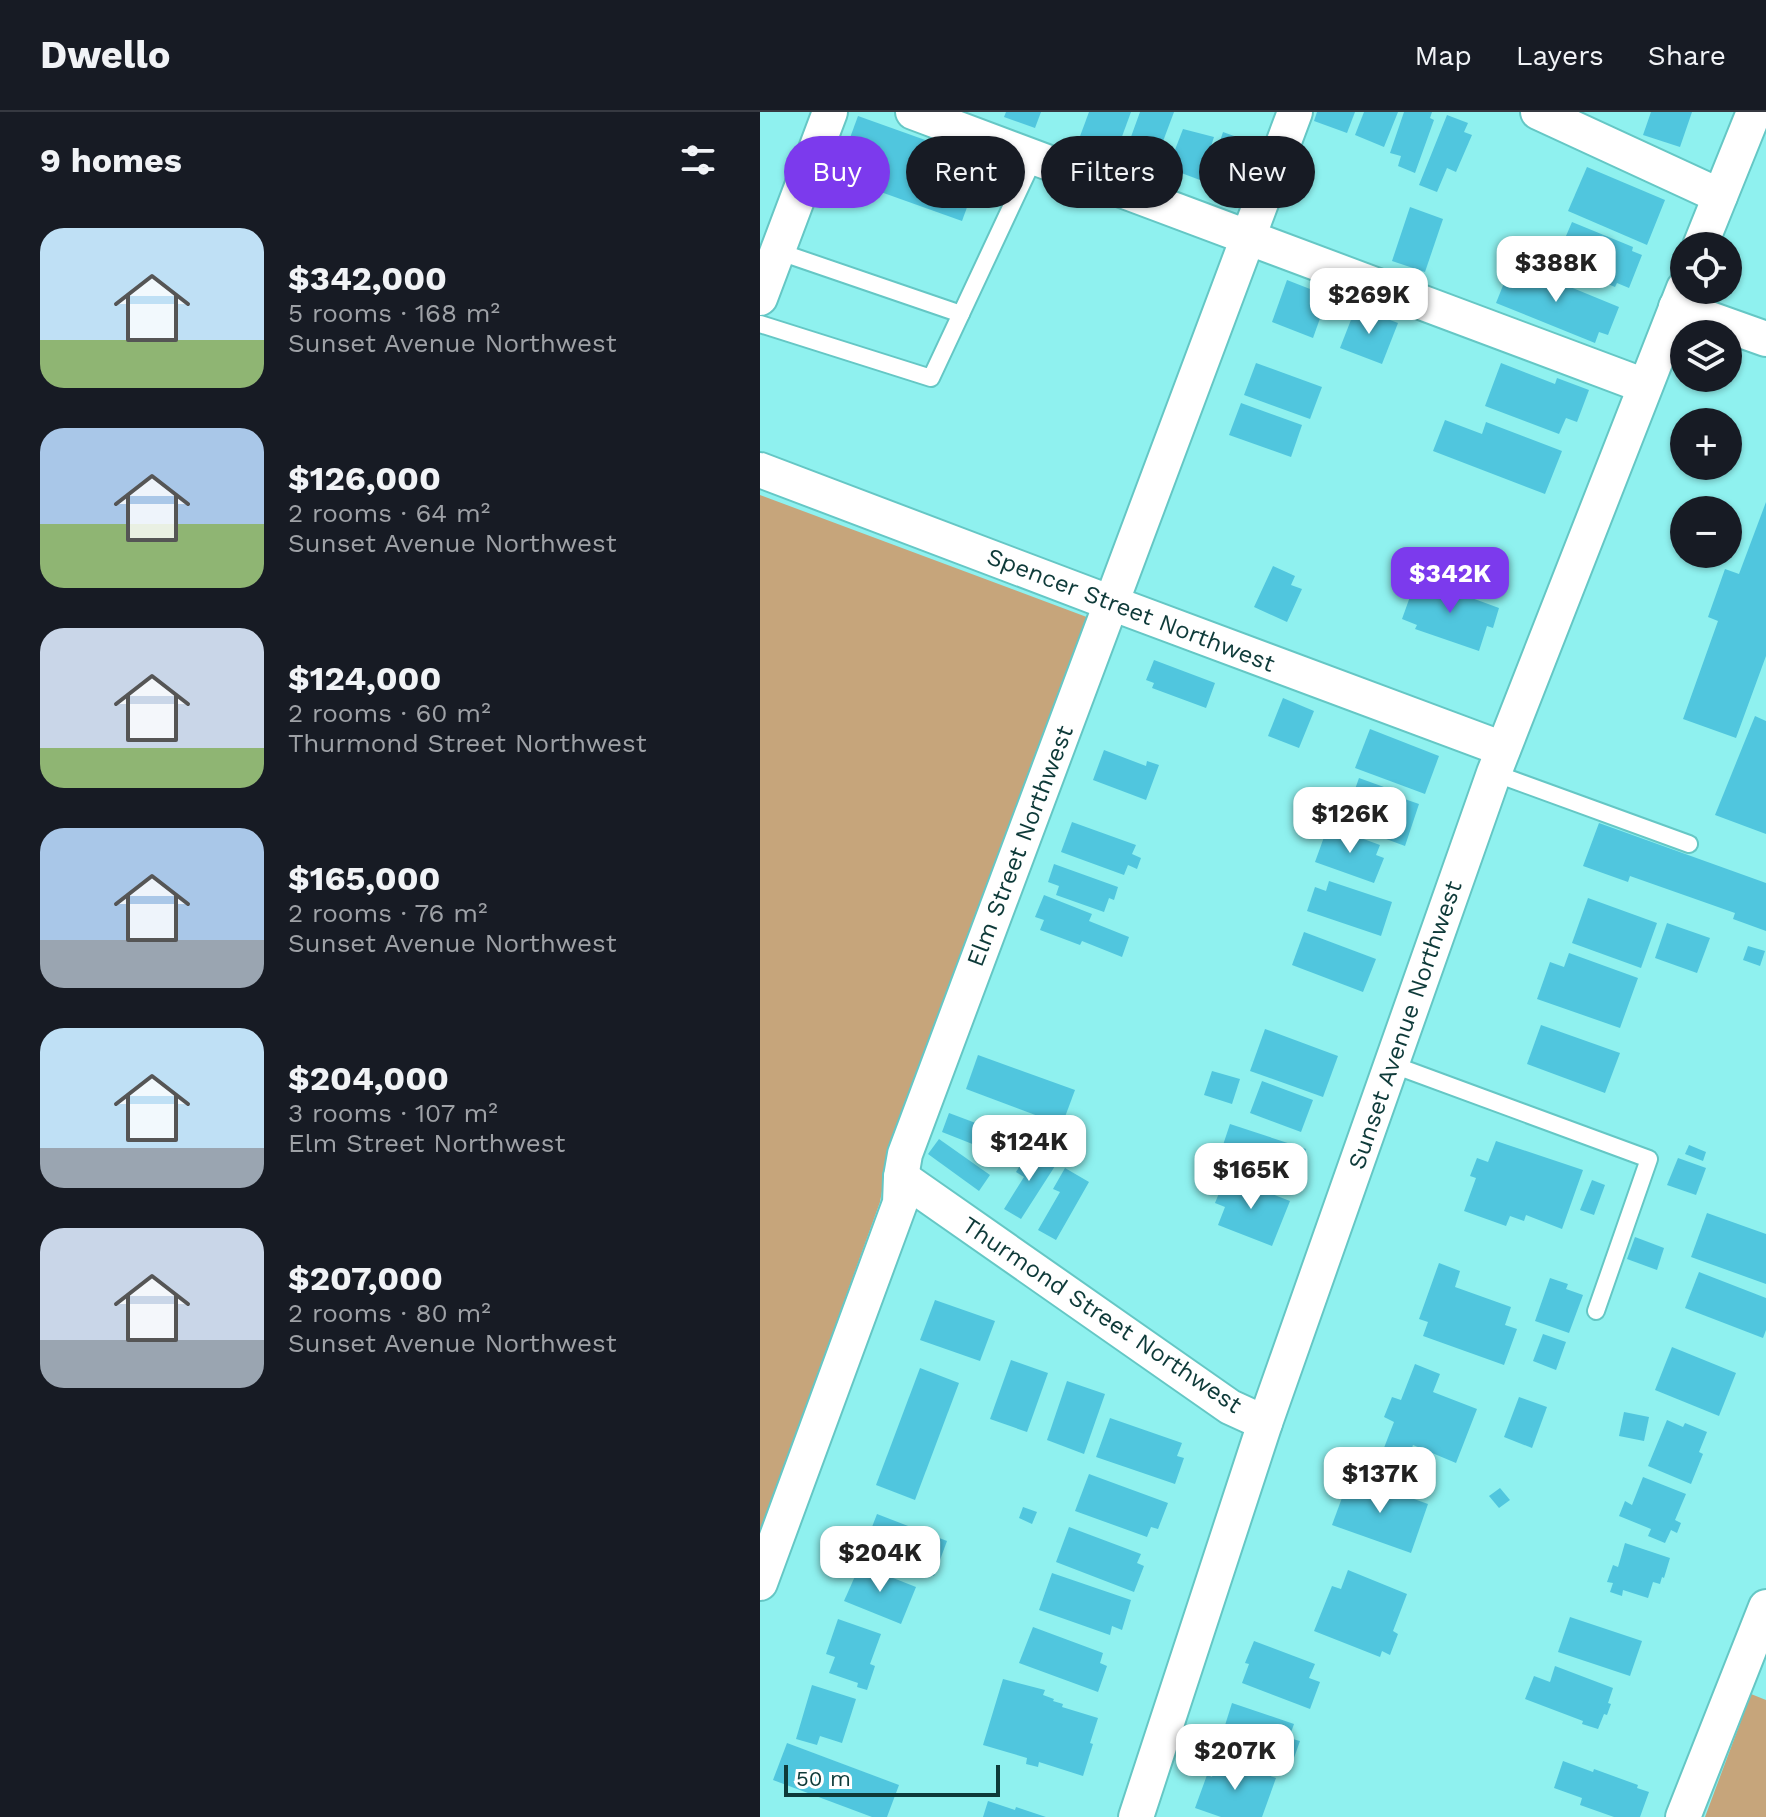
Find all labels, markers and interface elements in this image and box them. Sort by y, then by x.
text: Dwello [40,33,170,77]
text: Map [1415,39,1472,72]
text: Layers [1516,39,1604,72]
text: Share [1648,39,1726,72]
chip: Buy [784,136,890,208]
chip: Rent [906,136,1025,208]
chip: Filters [1041,136,1183,208]
chip: New [1199,136,1315,208]
icon: filters [676,138,720,182]
text: 9 homes [40,140,182,180]
map controls [1670,232,1742,568]
button: locate [1670,232,1742,304]
pin: $388K [1500,236,1612,304]
text: $388K [1515,247,1597,277]
text: $342,000 [288,258,447,298]
icon: home [104,260,200,356]
pin: $269K [1313,268,1425,336]
text: $269K [1328,279,1410,309]
text: 5 rooms · 168 m² [288,298,500,328]
button: layers [1670,320,1742,392]
text: Sunset Avenue Northwest [288,328,617,358]
button: + [1670,408,1742,480]
text: $126,000 [288,458,441,498]
icon: home [104,460,200,556]
button: − [1670,496,1742,568]
text: 2 rooms · 64 m² [288,498,490,528]
text: Sunset Avenue Northwest [288,528,617,558]
street label: Spencer Street Northwest [983,542,1279,678]
pin: $342K [1394,547,1506,615]
text: $342K [1409,558,1491,588]
text: $124,000 [288,658,441,698]
icon: home [104,660,200,756]
text: 2 rooms · 60 m² [288,698,491,728]
street label: Elm Street Northwest [961,721,1079,971]
text: Thurmond Street Northwest [288,728,647,758]
pin: $126K [1294,787,1406,855]
text: $126K [1311,798,1389,828]
text: $165,000 [288,858,440,898]
icon: home [104,860,200,956]
street label: Sunset Avenue Northwest [1342,877,1468,1173]
text: 2 rooms · 76 m² [288,898,487,928]
text: Sunset Avenue Northwest [288,928,617,958]
text: $204,000 [288,1058,449,1098]
icon: home [104,1060,200,1156]
text: 3 rooms · 107 m² [288,1098,498,1128]
pin: $124K [973,1115,1085,1183]
text: $124K [990,1126,1068,1156]
text: Elm Street Northwest [288,1128,565,1158]
pin: $165K [1195,1143,1307,1211]
text: $165K [1212,1154,1290,1184]
street label: Thurmond Street Northwest [957,1211,1247,1419]
text: $207,000 [288,1258,443,1298]
icon: home [104,1260,200,1356]
text: 2 rooms · 80 m² [288,1298,491,1328]
text: Sunset Avenue Northwest [288,1328,617,1358]
pin: $137K [1324,1447,1436,1515]
text: $137K [1342,1458,1418,1488]
pin: $204K [824,1526,936,1594]
text: $204K [838,1537,922,1567]
pin: $207K [1179,1724,1291,1792]
text: $207K [1194,1735,1276,1765]
scale bar [784,1761,1000,1797]
text: 50 m [796,1766,851,1791]

